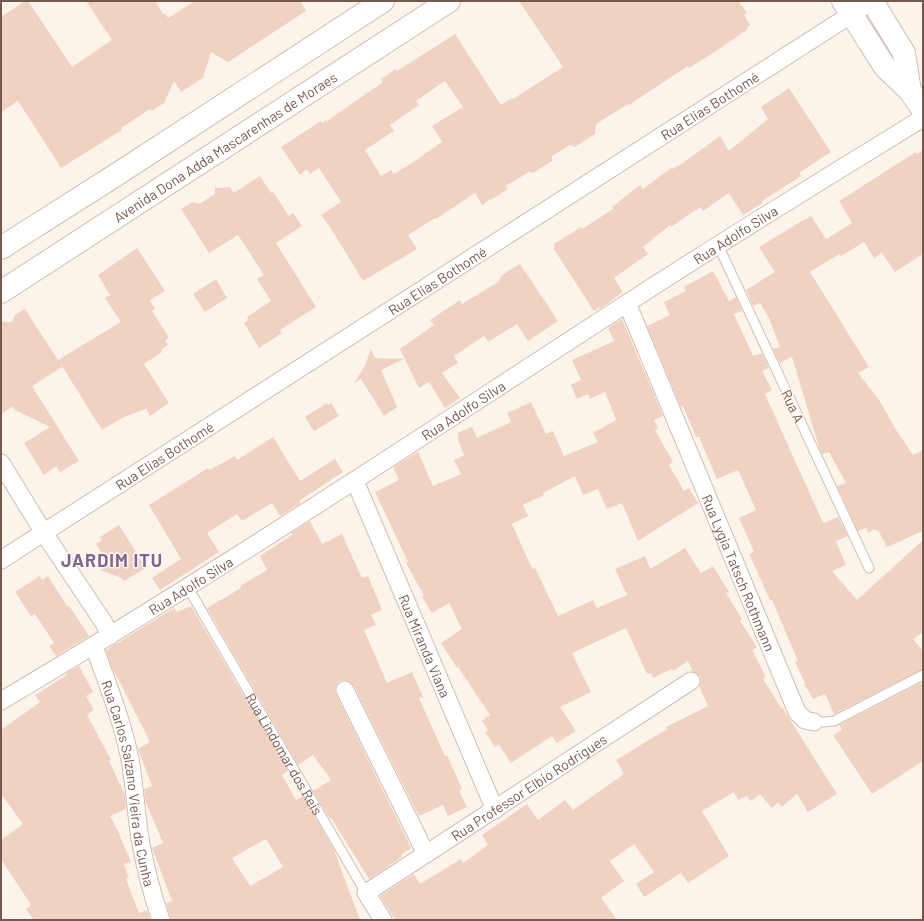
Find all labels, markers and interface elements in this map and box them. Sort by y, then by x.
street label: Rua Elias Bothomé [657,67,762,143]
street label: Avenida Dona Adda Mascarenhas de Moraes [110,68,340,225]
street label: Rua Adolfo Silva [690,202,780,267]
street label: Rua Elias Bothomé [385,242,489,318]
street label: Rua Adolfo Silva [418,377,508,443]
street label: Rua A [778,387,808,426]
street label: Rua Elias Bothomé [112,417,217,493]
street label: Rua Lygia Tatsch Rothmann [699,492,779,653]
district label: JARDIM ITU [61,549,163,571]
street label: Rua Adolfo Silva [145,552,236,618]
street label: Rua Miranda Viana [396,591,455,700]
street label: Rua Carlos Salzano Vieira da Cunha [98,678,159,888]
street label: Rua Lindomar dos Reis [243,690,327,818]
street label: Rua Professor Elbio Rodrigues [448,730,610,844]

